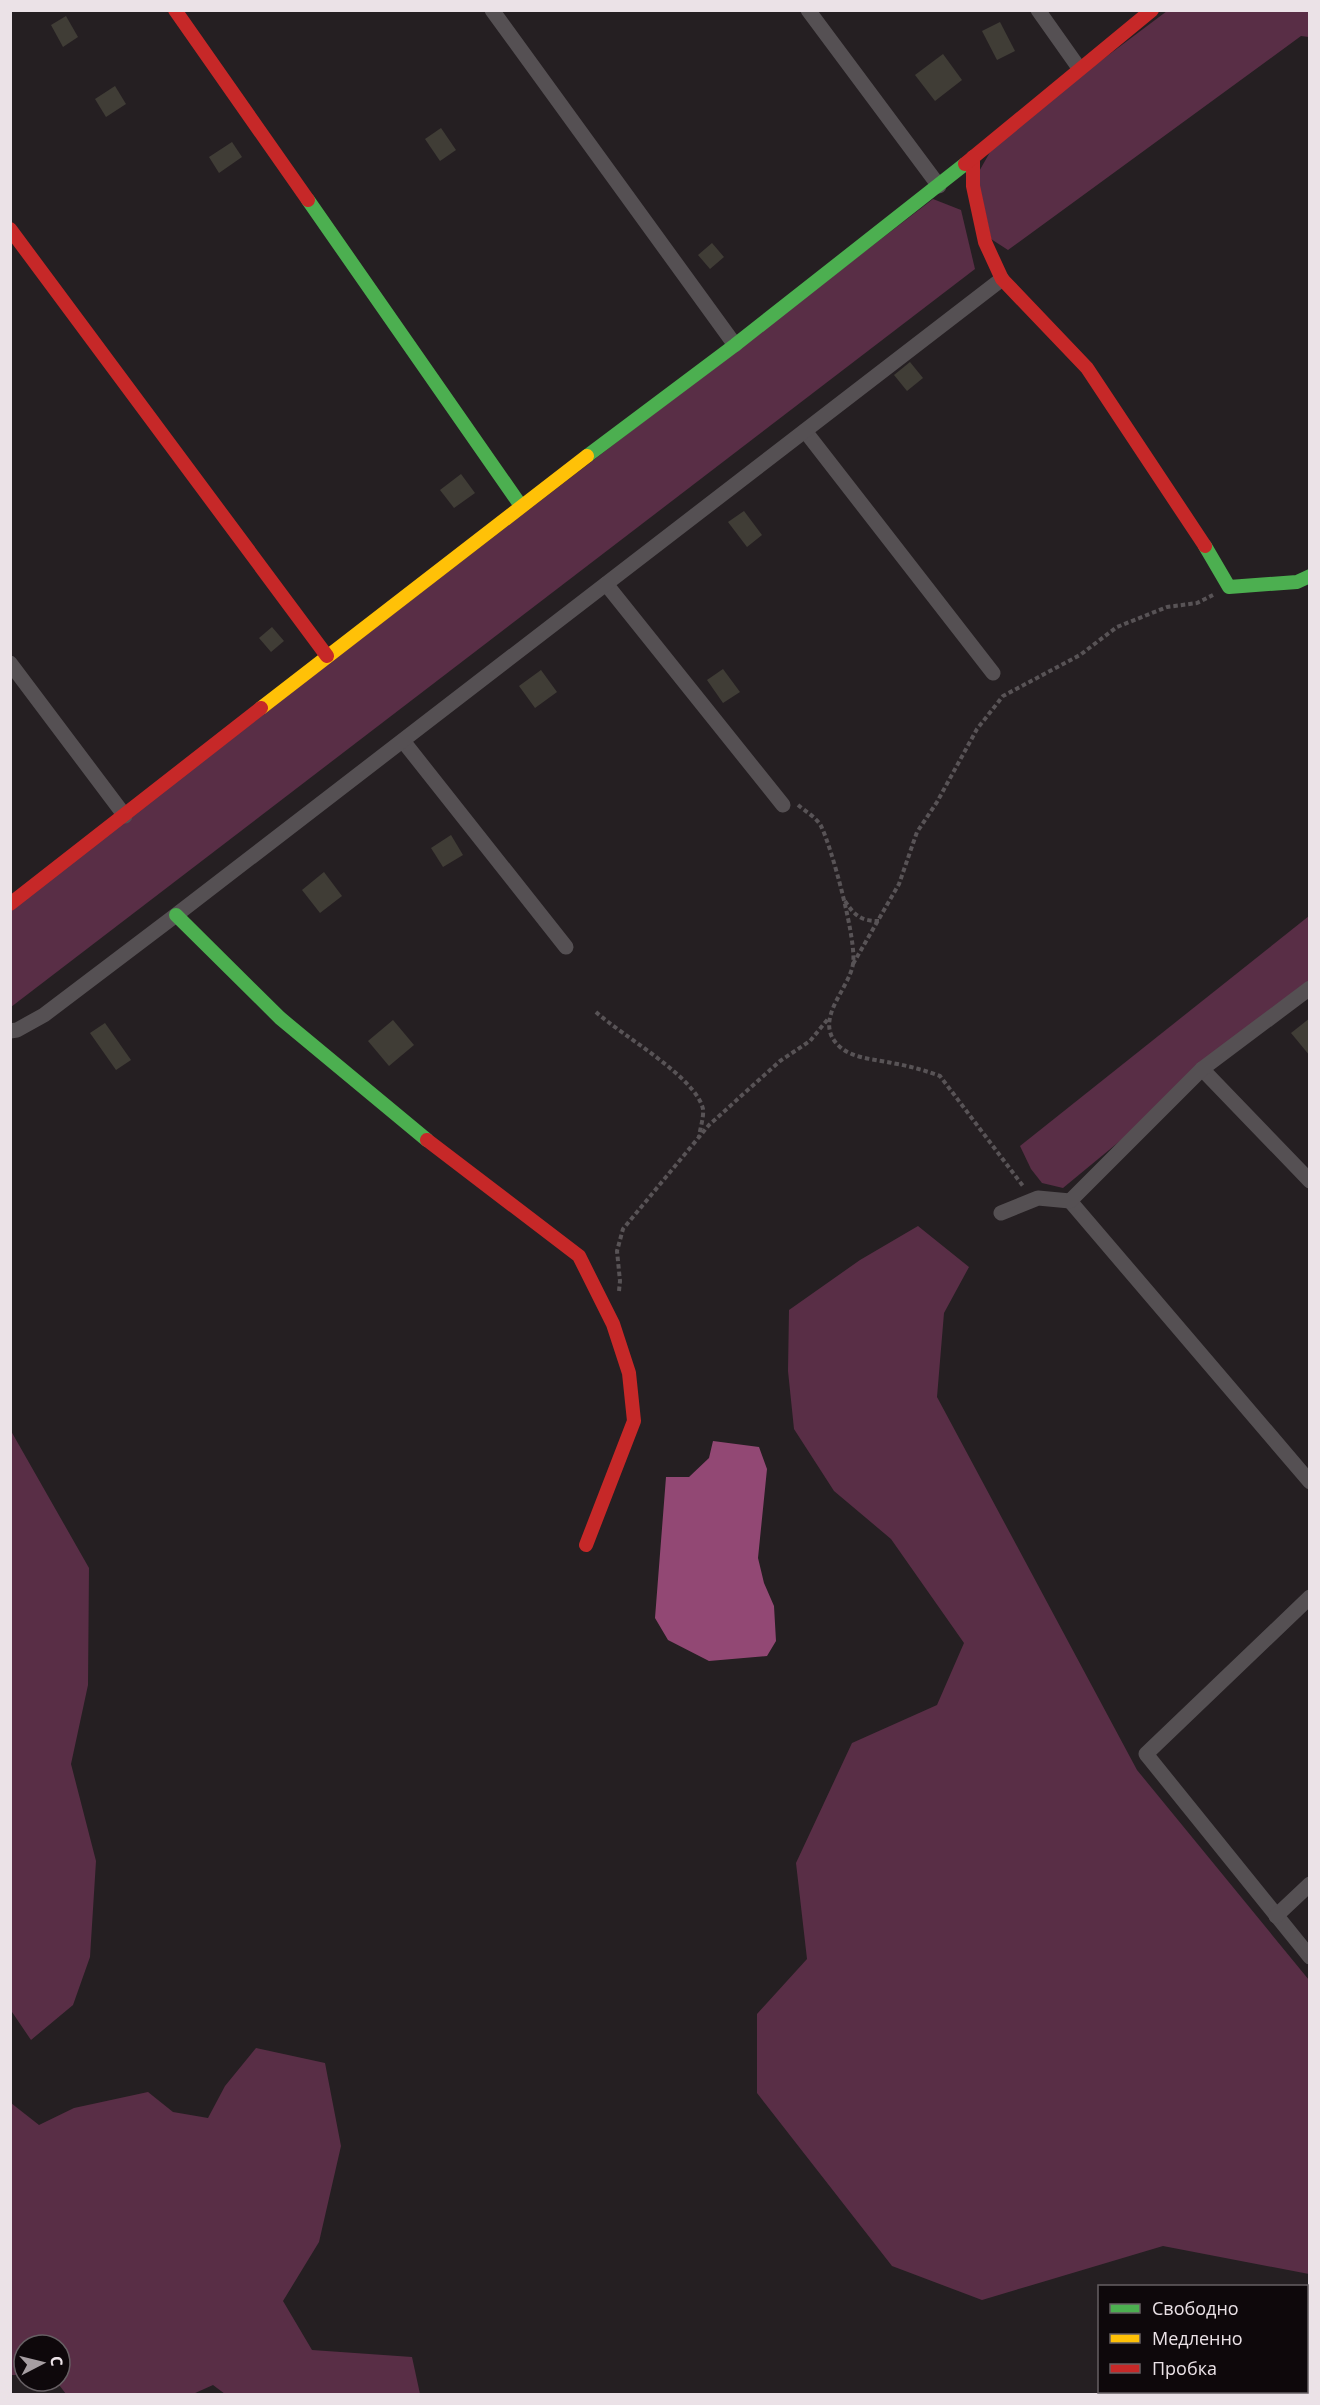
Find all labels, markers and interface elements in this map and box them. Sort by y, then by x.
legend [1098,2285,1308,2393]
text: Свободно [1152,2296,1239,2320]
text: Медленно [1152,2326,1243,2350]
north arrow [12,2333,72,2393]
text: С [45,2355,68,2368]
text: Пробка [1152,2356,1217,2380]

